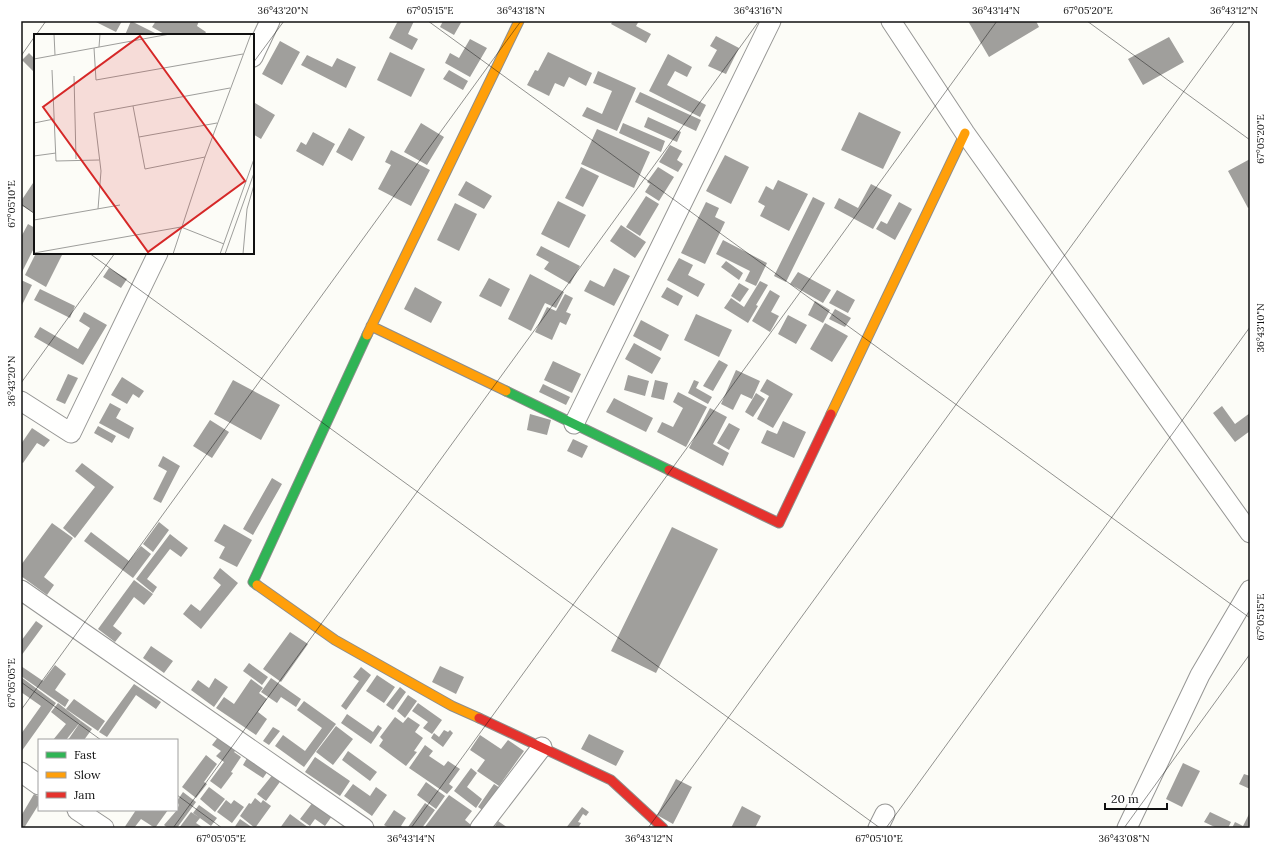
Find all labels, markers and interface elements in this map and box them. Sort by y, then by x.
text: 36°43'20"N [258,4,309,17]
text: 67°05'15"E [407,4,453,17]
text: 36°43'18"N [497,4,546,17]
text: 36°43'16"N [734,4,783,17]
text: 36°43'14"N [972,4,1020,17]
text: 67°05'20"E [1063,4,1113,17]
text: 36°43'12"N [1210,4,1258,17]
inset map [34,34,254,254]
text: 67°05'20"E [1254,114,1267,164]
text: 67°05'10"E [5,180,18,228]
text: 36°43'10"N [1254,303,1267,353]
text: 36°43'20"N [5,355,18,406]
text: 67°05'15"E [1254,594,1267,640]
text: 67°05'05"E [5,658,18,708]
legend [38,739,178,811]
text: Fast [74,747,97,762]
text: Slow [74,767,101,782]
scale bar [1105,785,1167,811]
text: Jam [73,787,95,802]
text: 20 m [1111,791,1139,806]
text: 67°05'05"E [196,832,246,845]
text: 36°43'14"N [387,832,435,845]
text: 36°43'12"N [625,832,673,845]
text: 67°05'10"E [855,832,903,845]
text: 36°43'08"N [1098,832,1150,845]

